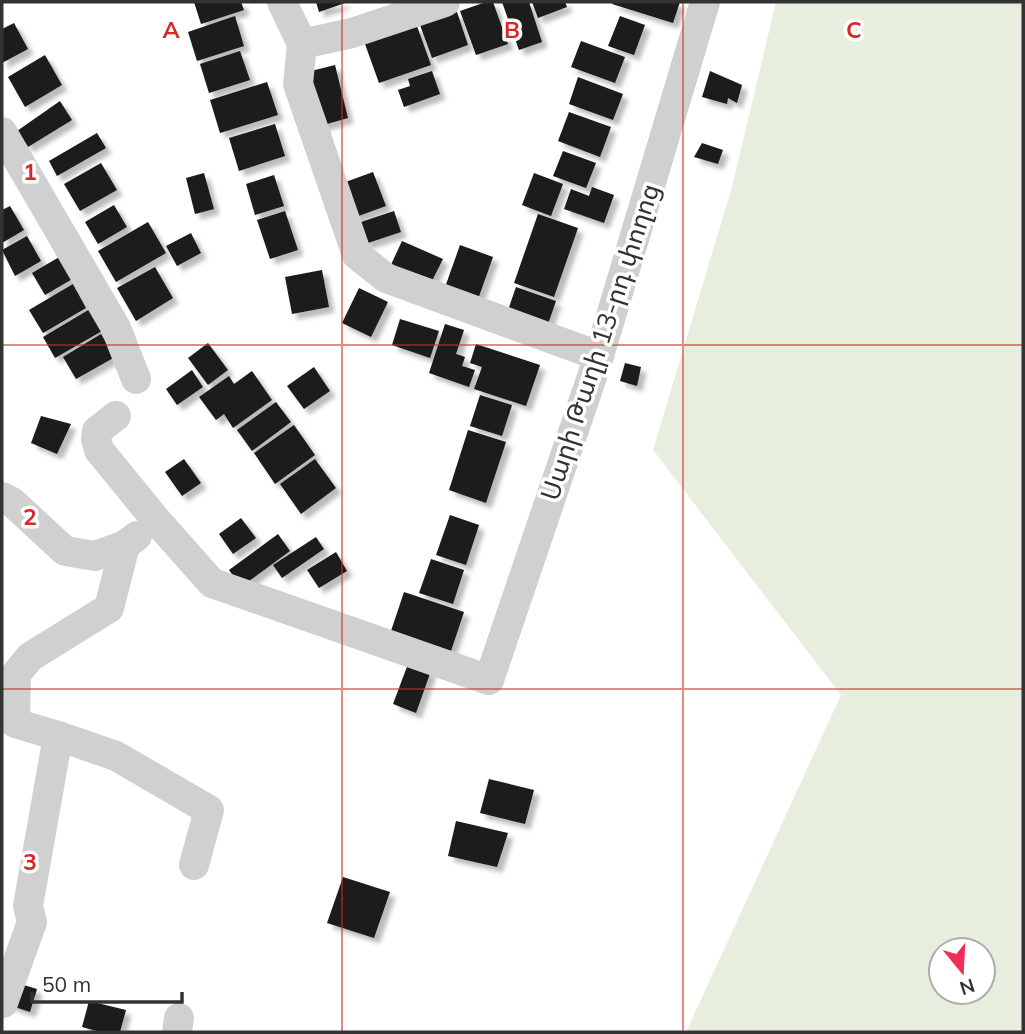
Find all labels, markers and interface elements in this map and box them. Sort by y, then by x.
text: A [162,15,180,44]
text: B [504,15,520,44]
text: C [846,15,862,44]
text: 1 [23,157,37,186]
street label: Սարի Թաղի 13-րդ փողոց [533,179,666,504]
text: 2 [23,502,37,531]
text: 3 [23,847,37,876]
north arrow [927,936,997,1006]
scale bar [32,960,182,1004]
text: 50 m [42,971,91,997]
text: N [957,974,978,1001]

